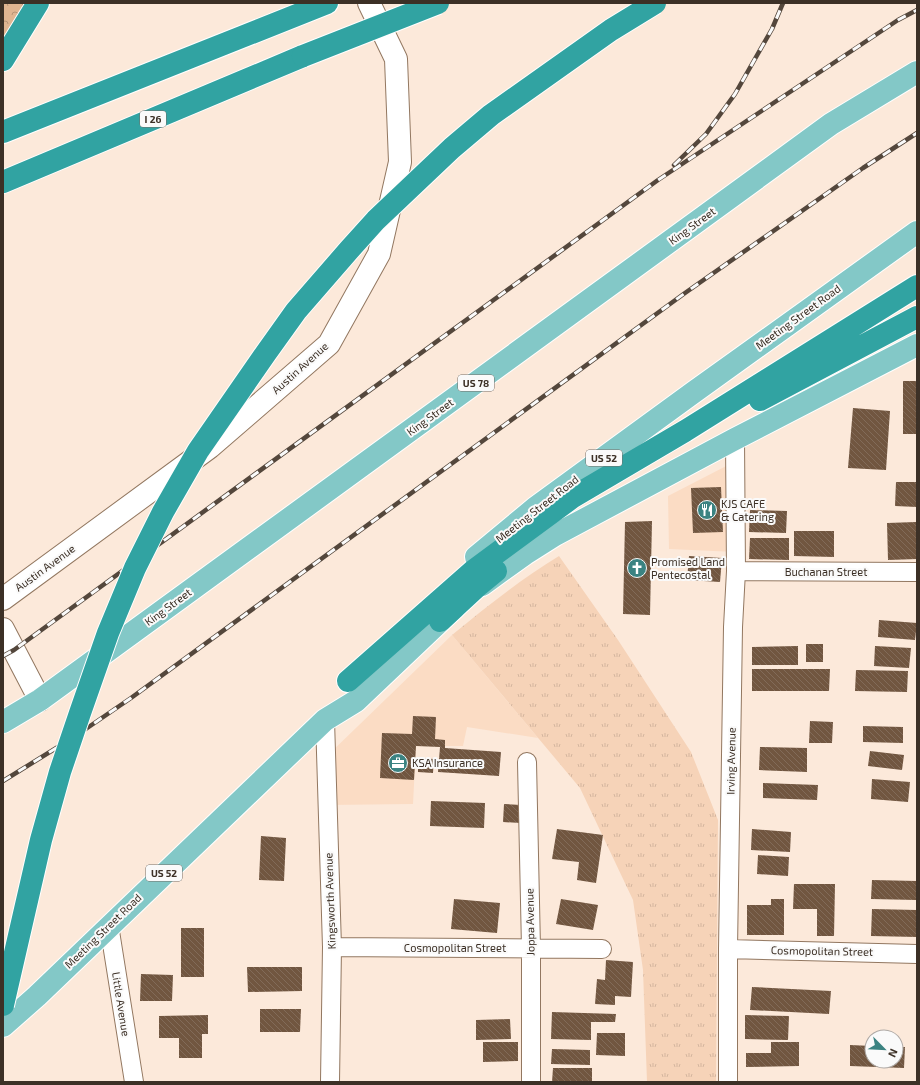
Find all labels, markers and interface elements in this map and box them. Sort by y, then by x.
road number: I 26 [140,111,166,127]
street label: King Street [666,204,718,247]
street label: Meeting Street Road [753,281,843,352]
street label: Austin Avenue [269,339,330,396]
road number: US 78 [458,375,494,391]
street label: King Street [404,395,456,438]
road number: US 52 [586,450,622,466]
street label: Meeting Street Road [493,472,581,545]
place label: KJS CAFE & Catering [721,497,774,523]
restaurant icon: KJS CAFE & Catering [696,499,718,521]
street label: Austin Avenue [12,541,77,594]
place label: Promised Land Pentecostal [651,555,725,581]
church icon: Promised Land Pentecostal [626,557,648,579]
street label: Buchanan Street [785,565,867,578]
street label: King Street [142,585,194,628]
street label: Irving Avenue [723,727,738,795]
office icon: KSA Insurance [387,752,409,774]
place label: KSA Insurance [412,756,483,769]
street label: Kingsworth Avenue [321,852,338,950]
road number: US 52 [146,865,182,881]
street label: Joppa Avenue [522,888,537,956]
street label: Meeting Street Road [62,891,144,971]
street label: Cosmopolitan Street [404,941,506,954]
street label: Cosmopolitan Street [771,943,873,958]
street label: Little Avenue [110,971,133,1037]
north arrow [864,1029,904,1069]
text: N [886,1047,901,1060]

